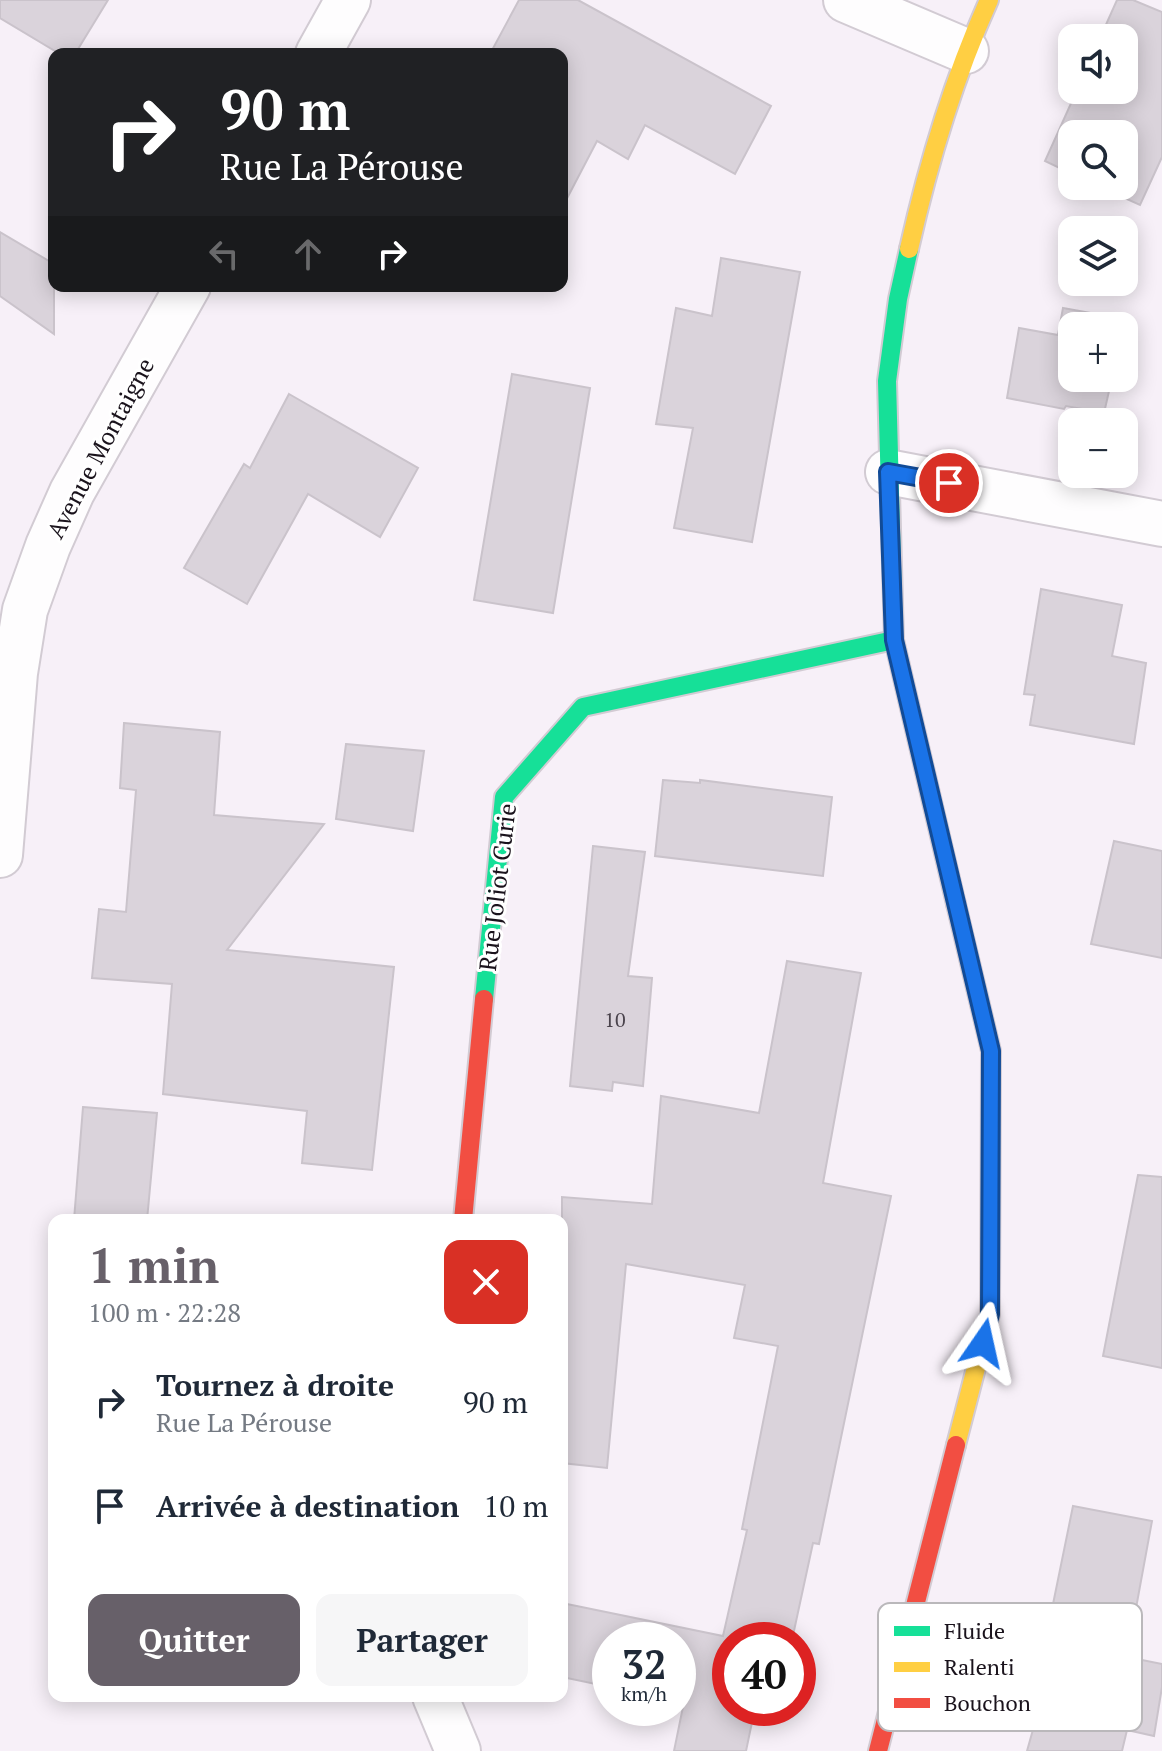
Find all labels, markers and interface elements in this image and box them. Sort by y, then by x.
map controls [1058,24,1138,488]
button: sound [1058,24,1138,104]
text: 90 m [220,72,350,146]
icon: right [88,80,192,184]
button: search [1058,120,1138,200]
text: Rue La Pérouse [220,143,464,190]
button: layers [1058,216,1138,296]
icon: left [202,232,246,276]
icon: ahead [286,232,330,276]
icon: right [370,232,414,276]
button: + [1058,312,1138,392]
street label: Avenue Montaigne [39,352,161,544]
button: − [1058,408,1138,488]
pin [915,449,983,517]
icon: arrive [927,461,971,505]
street label: Rue Joliot Curie [471,801,523,973]
house number: 10 [604,1006,626,1033]
text: 1 min [88,1233,219,1297]
button: close [444,1240,528,1324]
text: 100 m · 22:28 [88,1295,241,1329]
position arrow [941,1301,1025,1385]
text: Tournez à droite [156,1365,394,1405]
icon: right [88,1380,132,1424]
text: 90 m [463,1382,528,1422]
text: Rue La Pérouse [156,1405,332,1439]
icon: arrive [88,1484,132,1528]
text: Arrivée à destination [156,1486,459,1526]
text: 10 m [483,1486,548,1526]
button: Quitter [88,1594,300,1686]
button: Partager [316,1594,528,1686]
legend [878,1603,1142,1731]
text: Fluide [944,1616,1005,1645]
speed limit sign: 40 [712,1622,816,1726]
text: 32 [621,1637,667,1690]
text: Ralenti [944,1652,1015,1681]
text: km/h [621,1680,667,1707]
text: Bouchon [944,1688,1031,1717]

